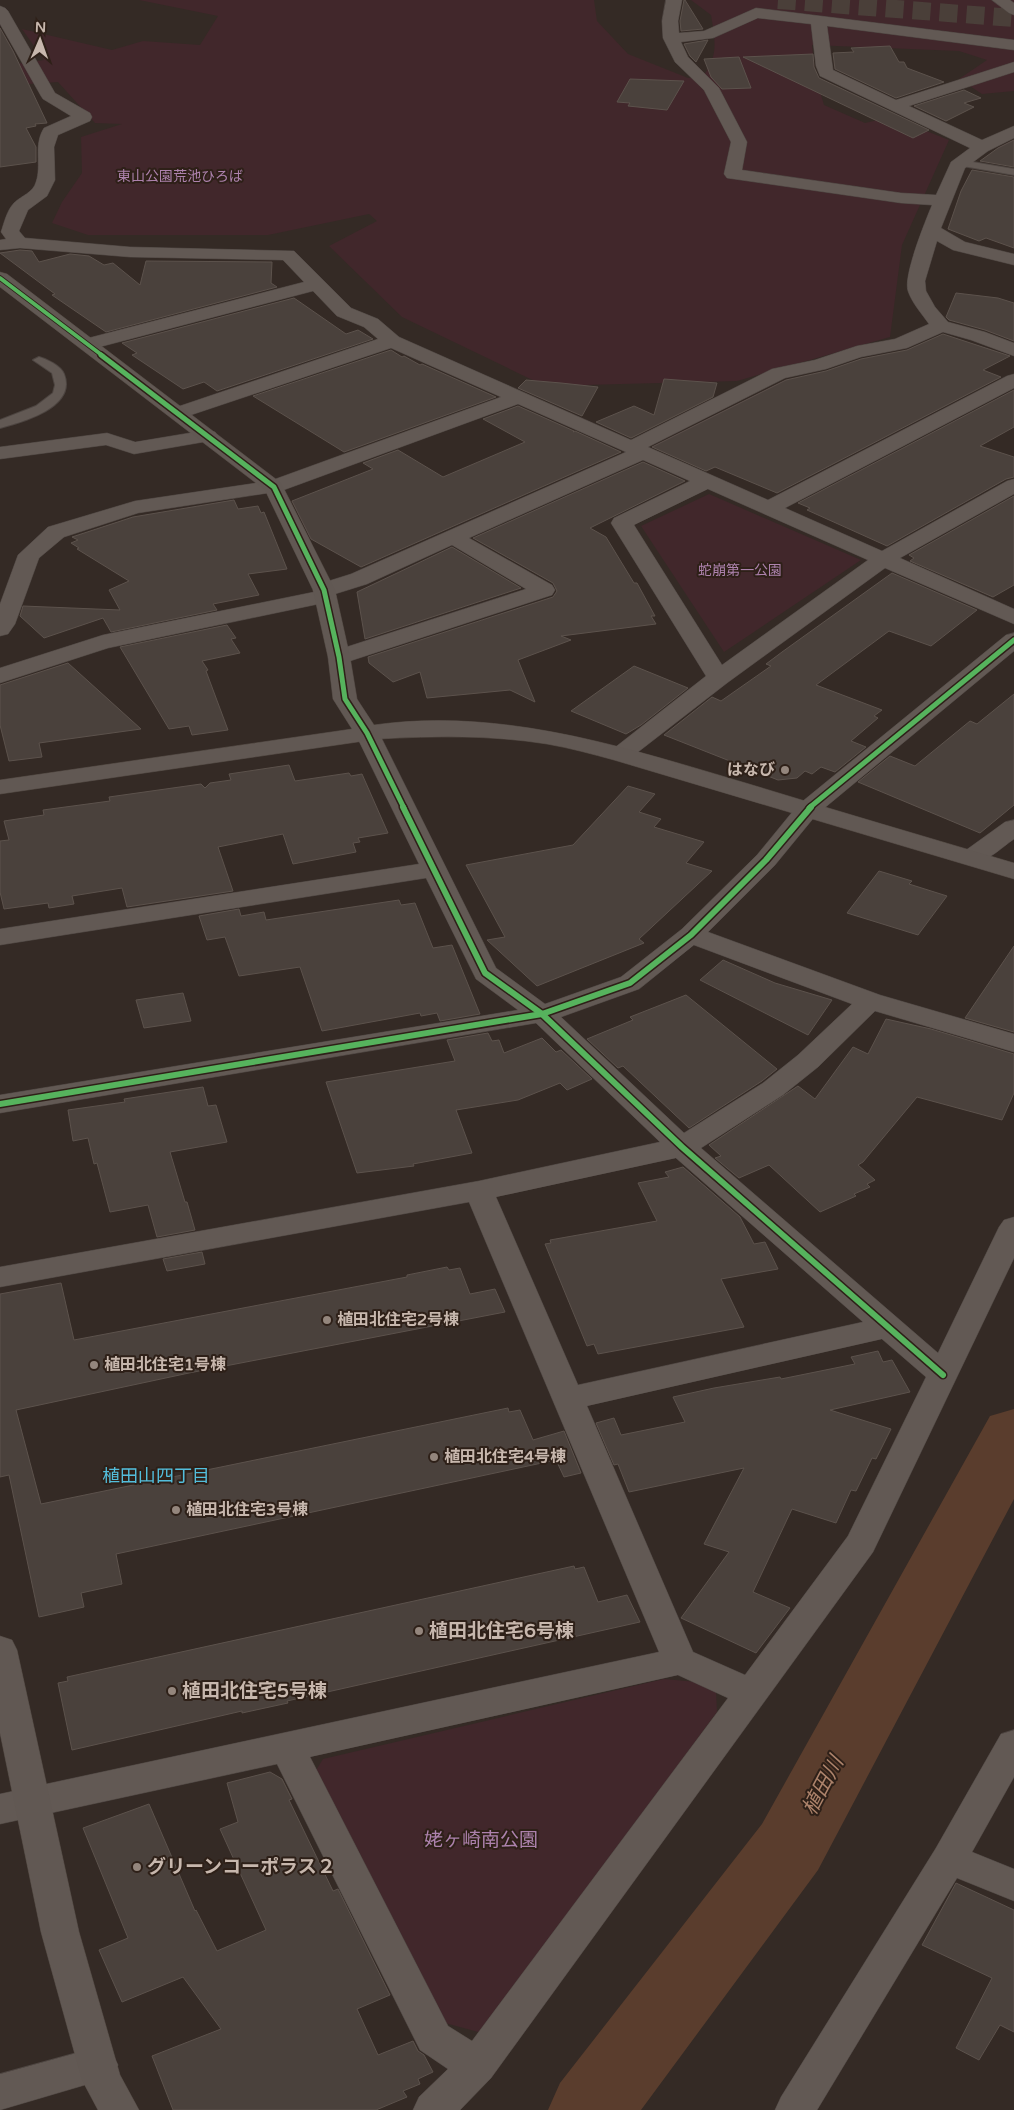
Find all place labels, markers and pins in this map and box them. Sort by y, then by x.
place label: はなび [727,760,775,780]
marker: はなび [779,764,791,776]
place label: 植田北住宅2号棟 [337,1310,459,1330]
marker: 植田北住宅2号棟 [321,1314,333,1326]
place label: 植田北住宅1号棟 [104,1355,226,1375]
marker: 植田北住宅1号棟 [88,1359,100,1371]
place label: 植田北住宅4号棟 [444,1447,566,1467]
marker: 植田北住宅4号棟 [428,1451,440,1463]
place label: 植田北住宅3号棟 [186,1500,308,1520]
marker: 植田北住宅3号棟 [170,1504,182,1516]
place label: 植田北住宅6号棟 [429,1620,574,1642]
marker: 植田北住宅6号棟 [413,1625,425,1637]
place label: 植田北住宅5号棟 [182,1680,327,1702]
marker: 植田北住宅5号棟 [166,1685,178,1697]
place label: グリーンコーポラス２ [147,1856,336,1878]
marker: グリーンコーポラス２ [131,1861,143,1873]

